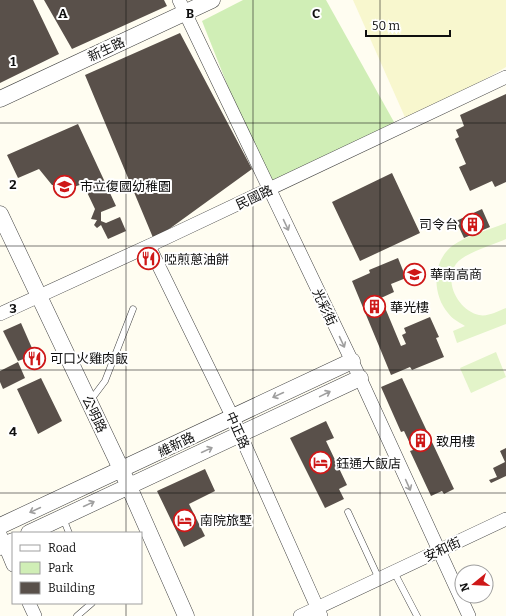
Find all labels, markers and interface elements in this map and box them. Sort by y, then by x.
text: A [58,6,68,21]
text: B [186,6,194,21]
text: C [312,6,320,21]
scale bar [366,12,450,38]
text: 50 m [372,19,401,33]
street label: 新生路 [85,34,127,64]
text: 1 [10,54,16,69]
school or university icon: 市立復國幼稚園 [52,173,78,199]
text: 2 [9,177,17,192]
place label: 市立復國幼稚園 [80,179,171,194]
street label: 民國路 [233,182,275,212]
building icon: 司令台 [460,211,486,237]
place label: 司令台 [419,217,458,232]
one-way arrow [283,218,290,230]
restaurant icon: 啞煎蔥油餅 [136,246,162,272]
place label: 啞煎蔥油餅 [164,252,229,267]
school or university icon: 華南高商 [402,261,428,287]
place label: 華南高商 [430,267,482,282]
street label: 光彩街 [310,286,340,328]
building icon: 華光樓 [361,294,387,320]
place label: 華光樓 [390,300,429,315]
text: 3 [9,301,17,316]
one-way arrow [339,336,346,348]
restaurant icon: 可口火雞肉飯 [22,345,48,371]
place label: 可口火雞肉飯 [50,351,128,366]
one-way arrow [319,390,331,397]
one-way arrow [273,392,285,399]
street label: 公明路 [79,393,110,435]
street label: 中正路 [223,409,252,451]
text: 4 [9,424,17,439]
building icon: 致用樓 [407,428,433,454]
street label: 維新路 [155,429,197,460]
place label: 致用樓 [436,434,475,449]
one-way arrow [201,446,213,453]
hotel icon: 鈺通大飯店 [307,450,333,476]
place label: 鈺通大飯店 [336,456,401,471]
one-way arrow [405,479,412,491]
one-way arrow [83,500,95,507]
one-way arrow [30,507,42,514]
hotel icon: 南院旅墅 [171,507,197,533]
place label: 南院旅墅 [200,513,252,528]
legend [12,532,142,604]
street label: 安和街 [421,534,463,564]
text: Road [48,541,76,555]
text: Park [48,561,74,575]
north arrow [454,564,494,604]
text: N [457,580,472,593]
text: Building [48,581,95,595]

